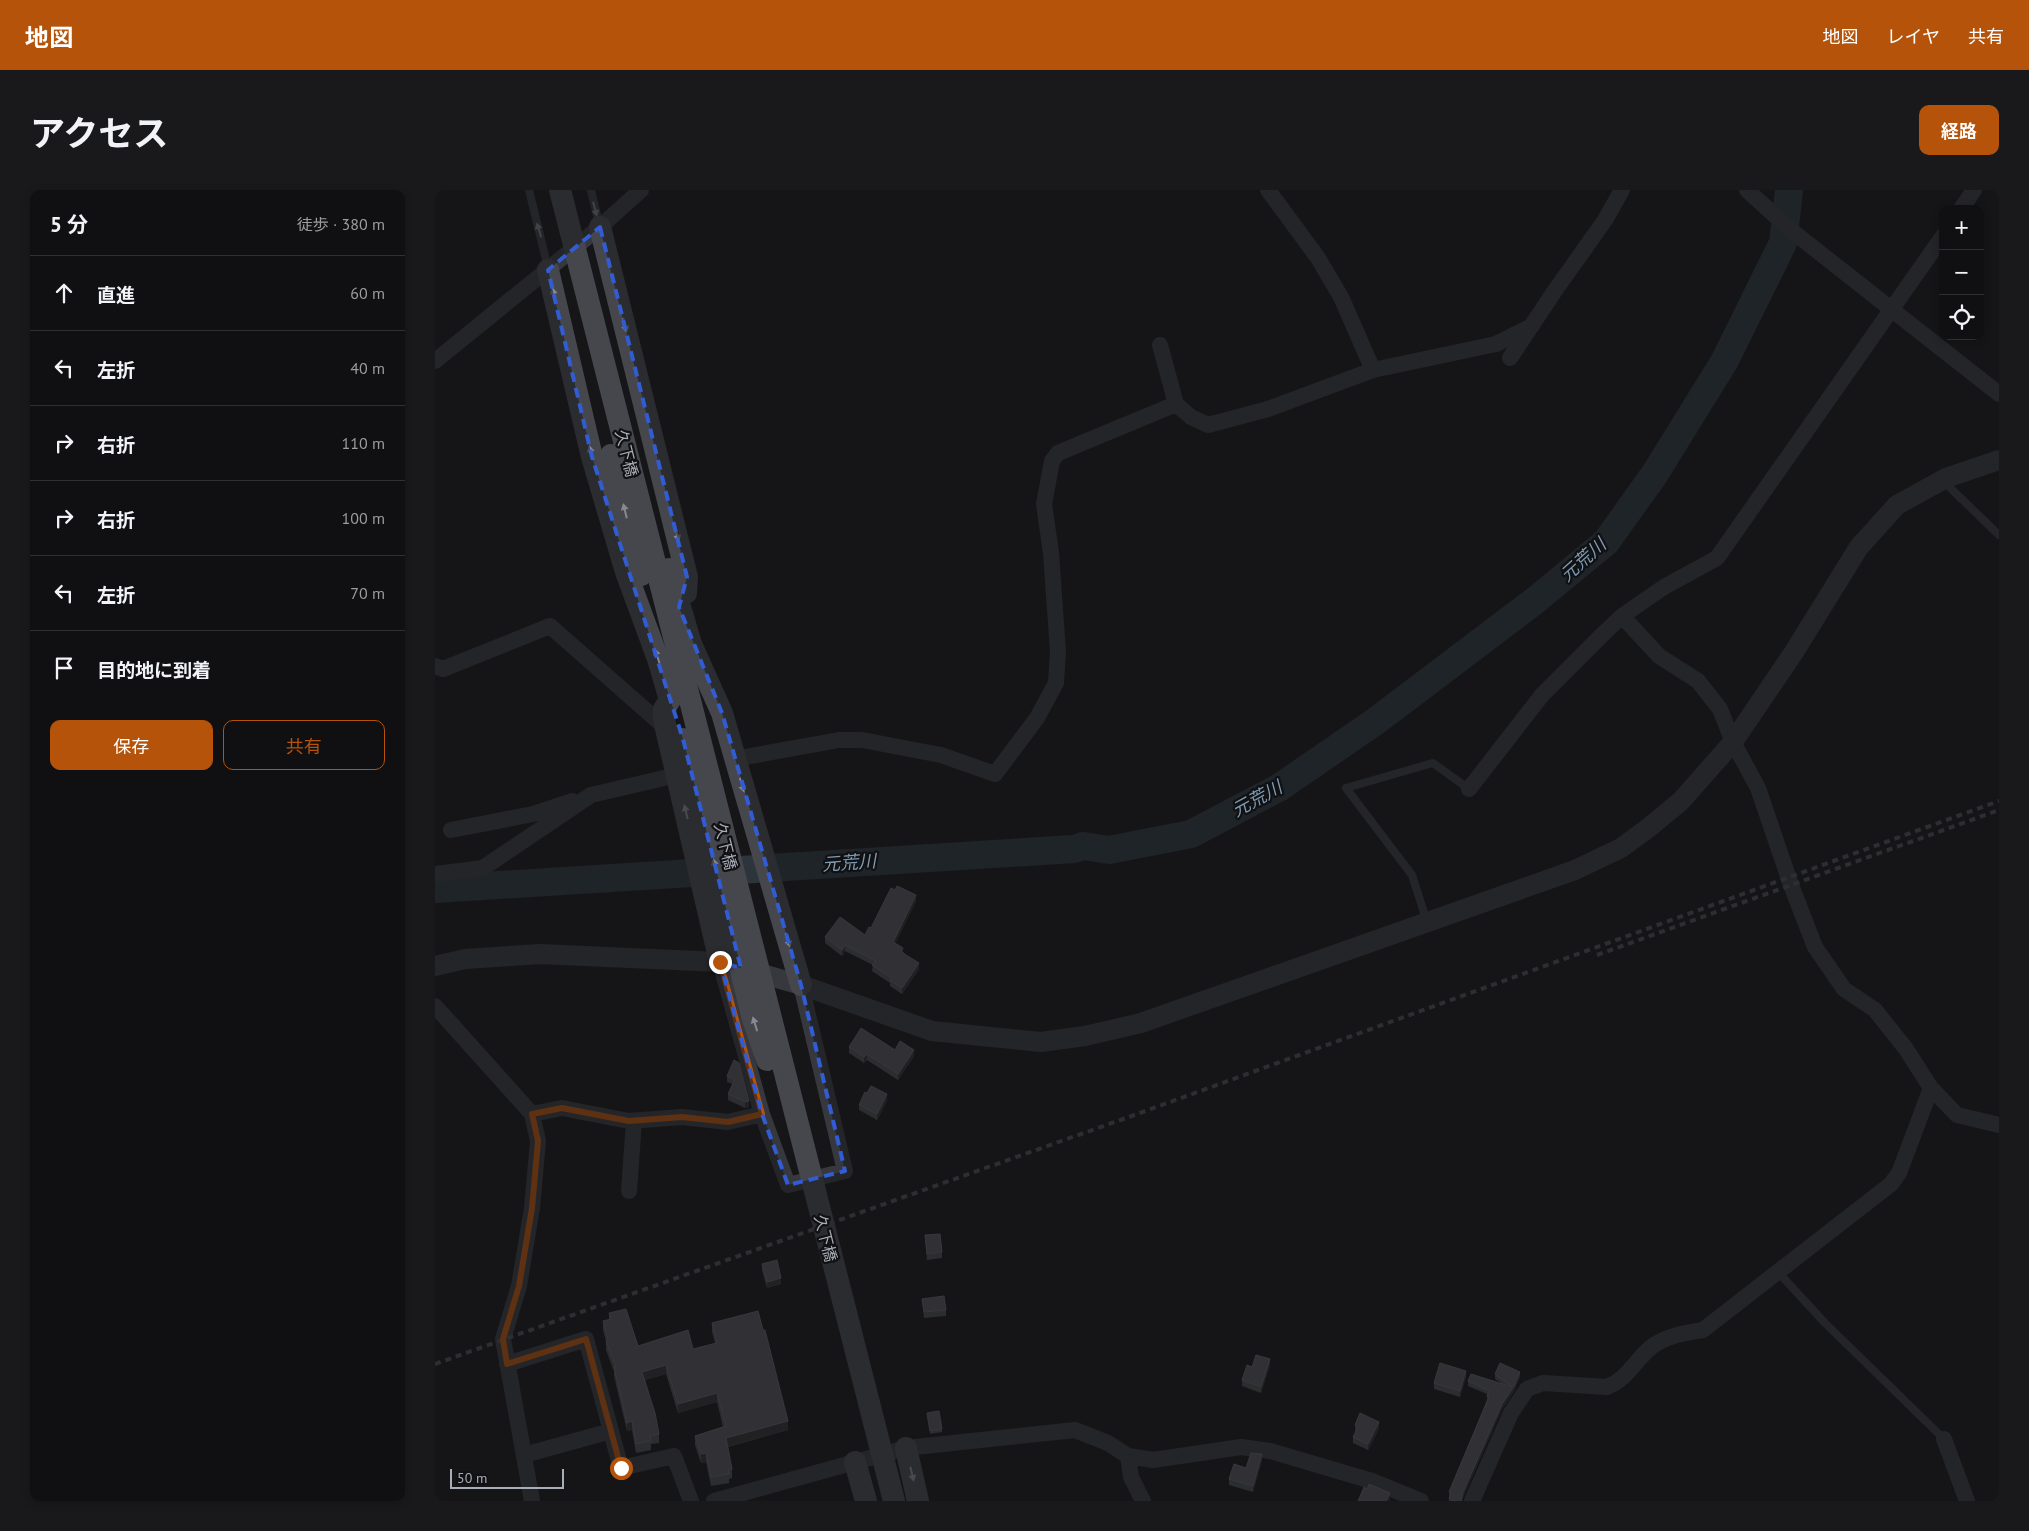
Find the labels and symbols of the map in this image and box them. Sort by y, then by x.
one-way arrow [591,201,599,216]
one-way arrow [534,222,542,237]
one-way arrow [550,288,558,303]
one-way arrow [621,318,629,333]
street label: 久下橋 [611,427,643,479]
one-way arrow [587,446,595,461]
one-way arrow [621,503,629,518]
one-way arrow [673,526,681,541]
water label: 元荒川 [1555,532,1612,586]
one-way arrow [653,649,661,664]
water label: 元荒川 [1228,774,1288,822]
one-way arrow [738,777,746,792]
one-way arrow [682,805,690,820]
street label: 久下橋 [710,820,742,872]
water label: 元荒川 [821,849,879,876]
one-way arrow [711,859,719,874]
one-way arrow [784,933,792,948]
route end [709,951,732,974]
one-way arrow [751,1016,758,1031]
street label: 久下橋 [810,1212,842,1264]
route start [610,1457,633,1480]
scale bar [450,1466,564,1489]
one-way arrow [908,1467,916,1482]

